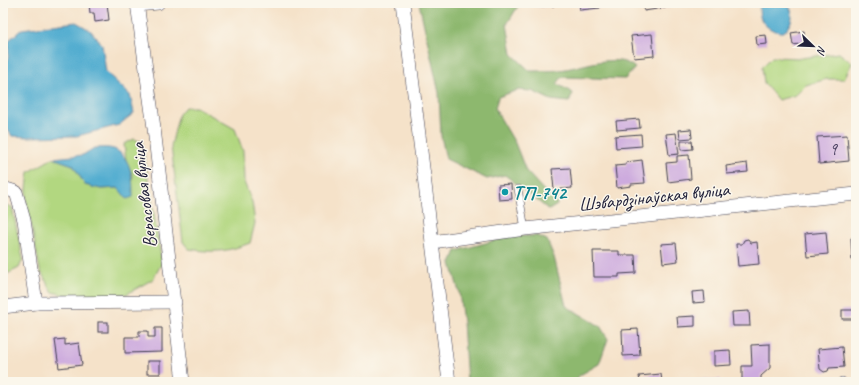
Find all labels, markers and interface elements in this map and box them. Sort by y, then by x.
north arrow [793,26,833,66]
text: N [814,44,830,58]
street label: Верасовая вуліца [125,139,162,249]
house number: 9 [829,139,838,160]
street label: Шэвардзінаўская вуліца [577,177,732,217]
place label: ТП-742 [513,181,568,205]
marker: ТП-742 [500,187,510,197]

